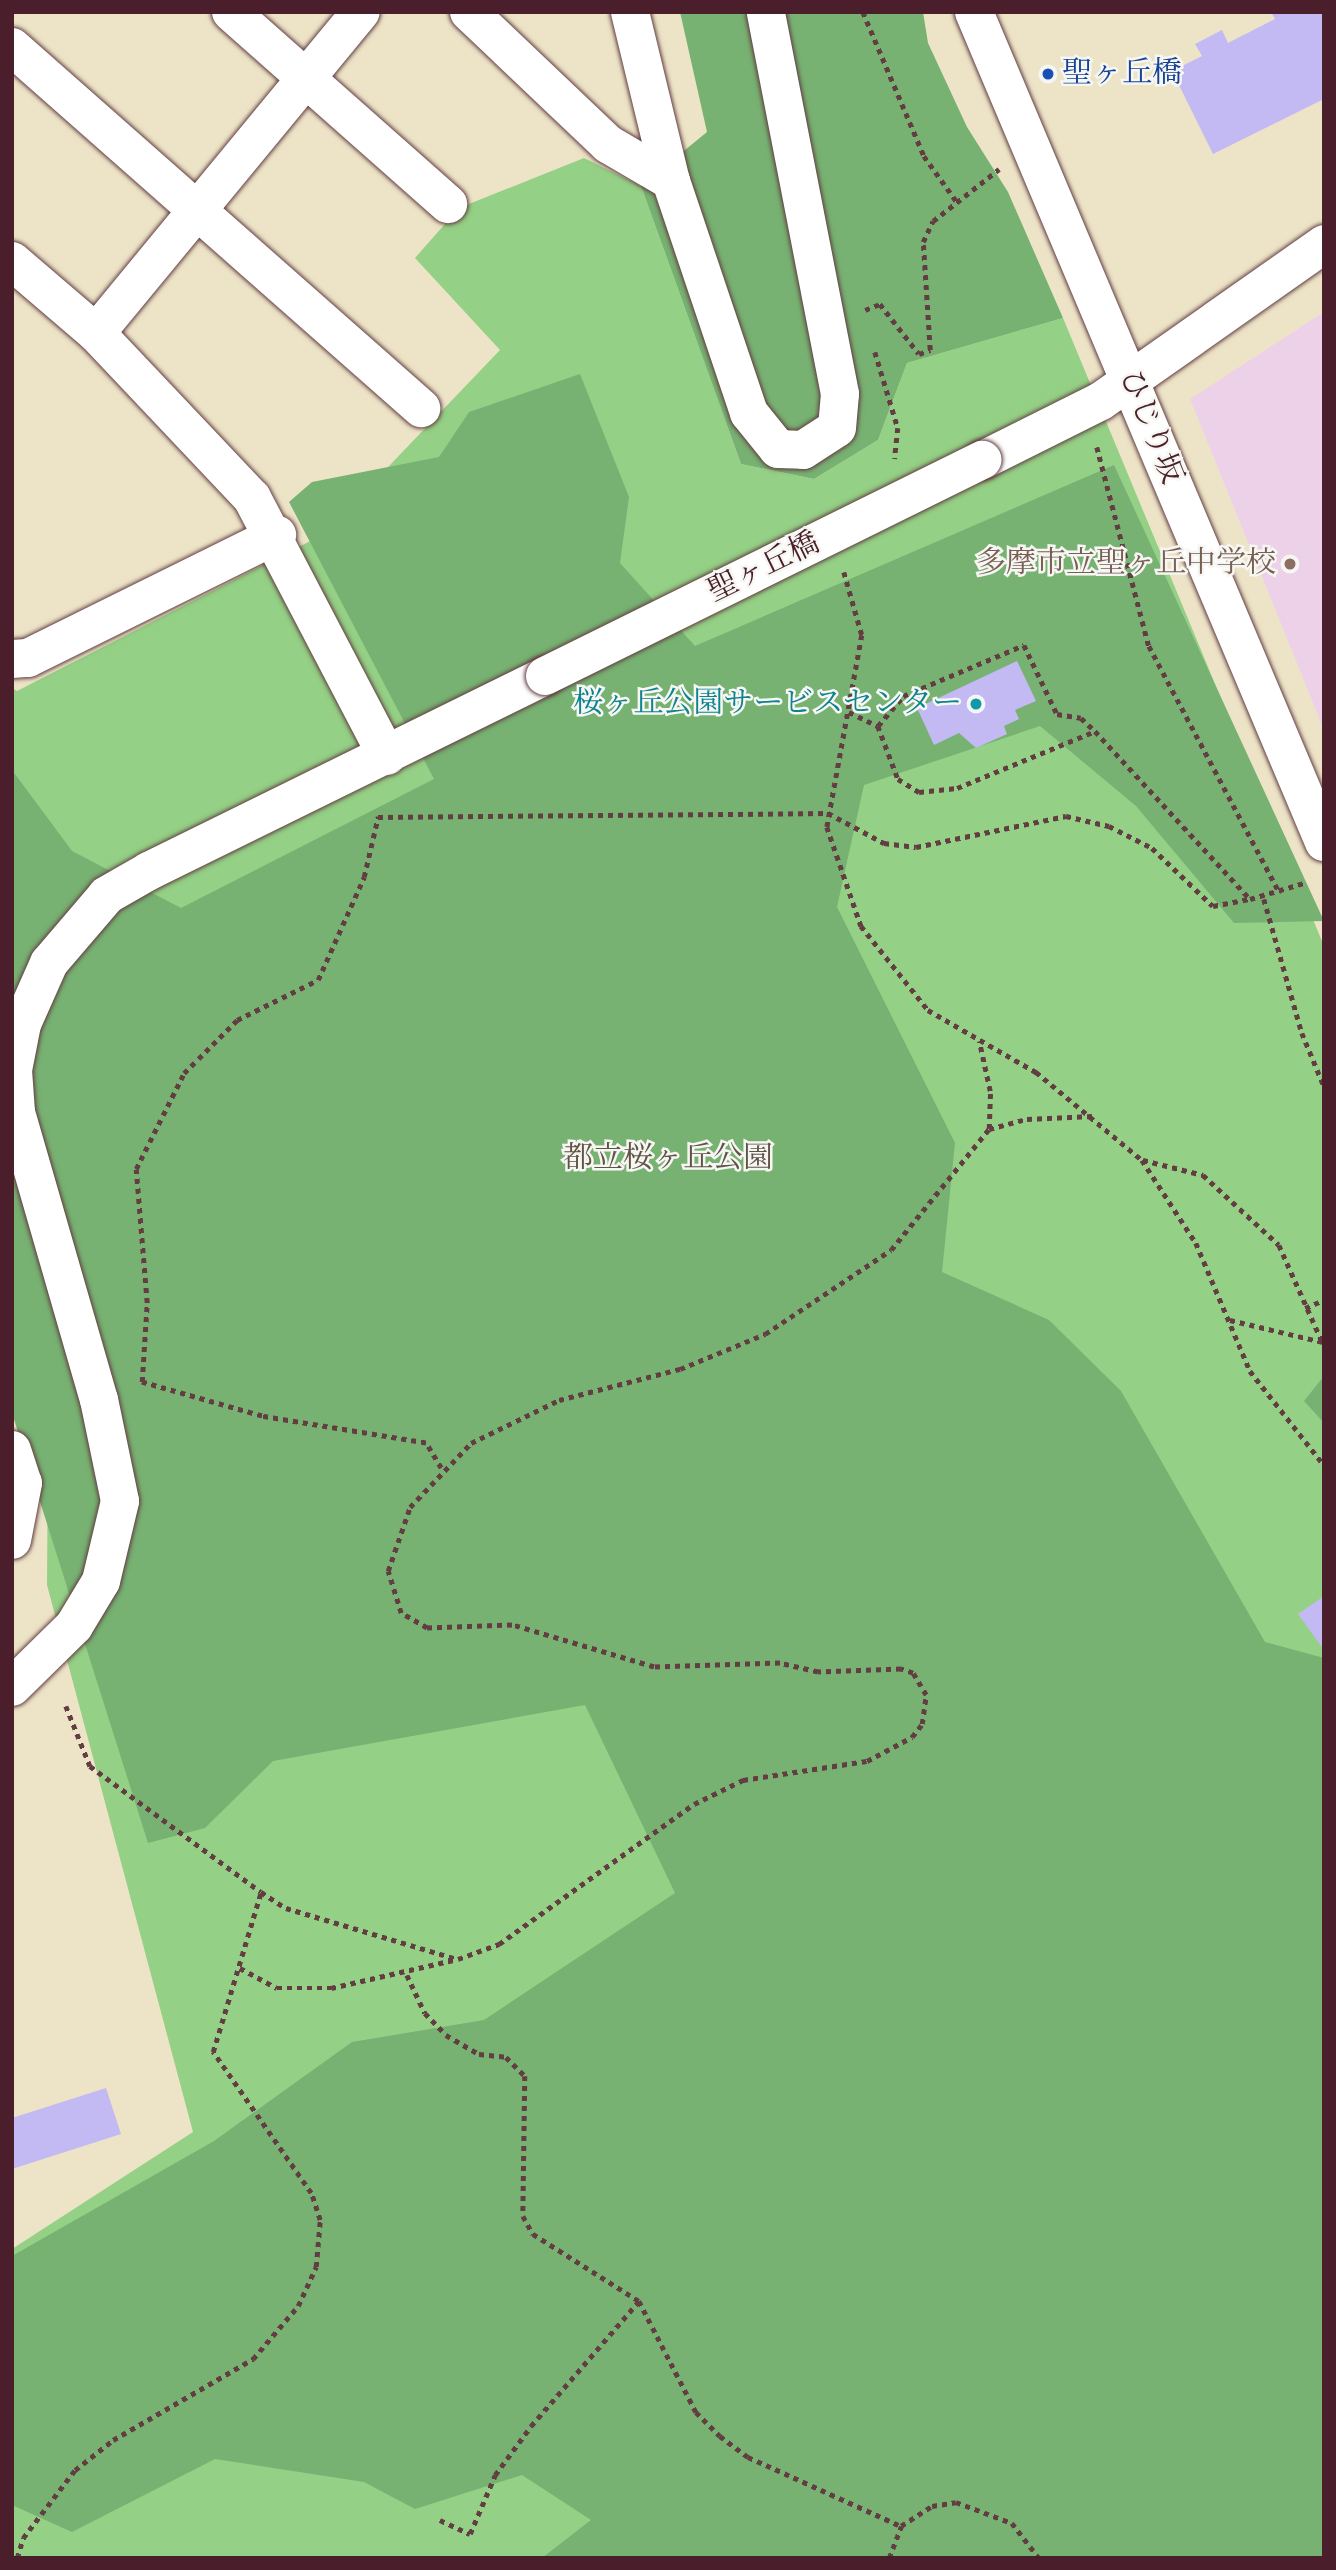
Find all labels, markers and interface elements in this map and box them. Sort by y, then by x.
place label: 聖ヶ丘橋 [1062,56,1182,92]
marker: 聖ヶ丘橋 [1040,66,1056,82]
street label: ひじり坂 [1111,365,1189,489]
street label: 聖ヶ丘橋 [702,526,826,610]
place label: 多摩市立聖ヶ丘中学校 [976,546,1276,582]
marker: 多摩市立聖ヶ丘中学校 [1282,556,1298,572]
place label: 桜ヶ丘公園サービスセンター [572,686,962,722]
marker: 桜ヶ丘公園サービスセンター [968,696,984,712]
park label: 都立桜ヶ丘公園 [563,1141,773,1177]

